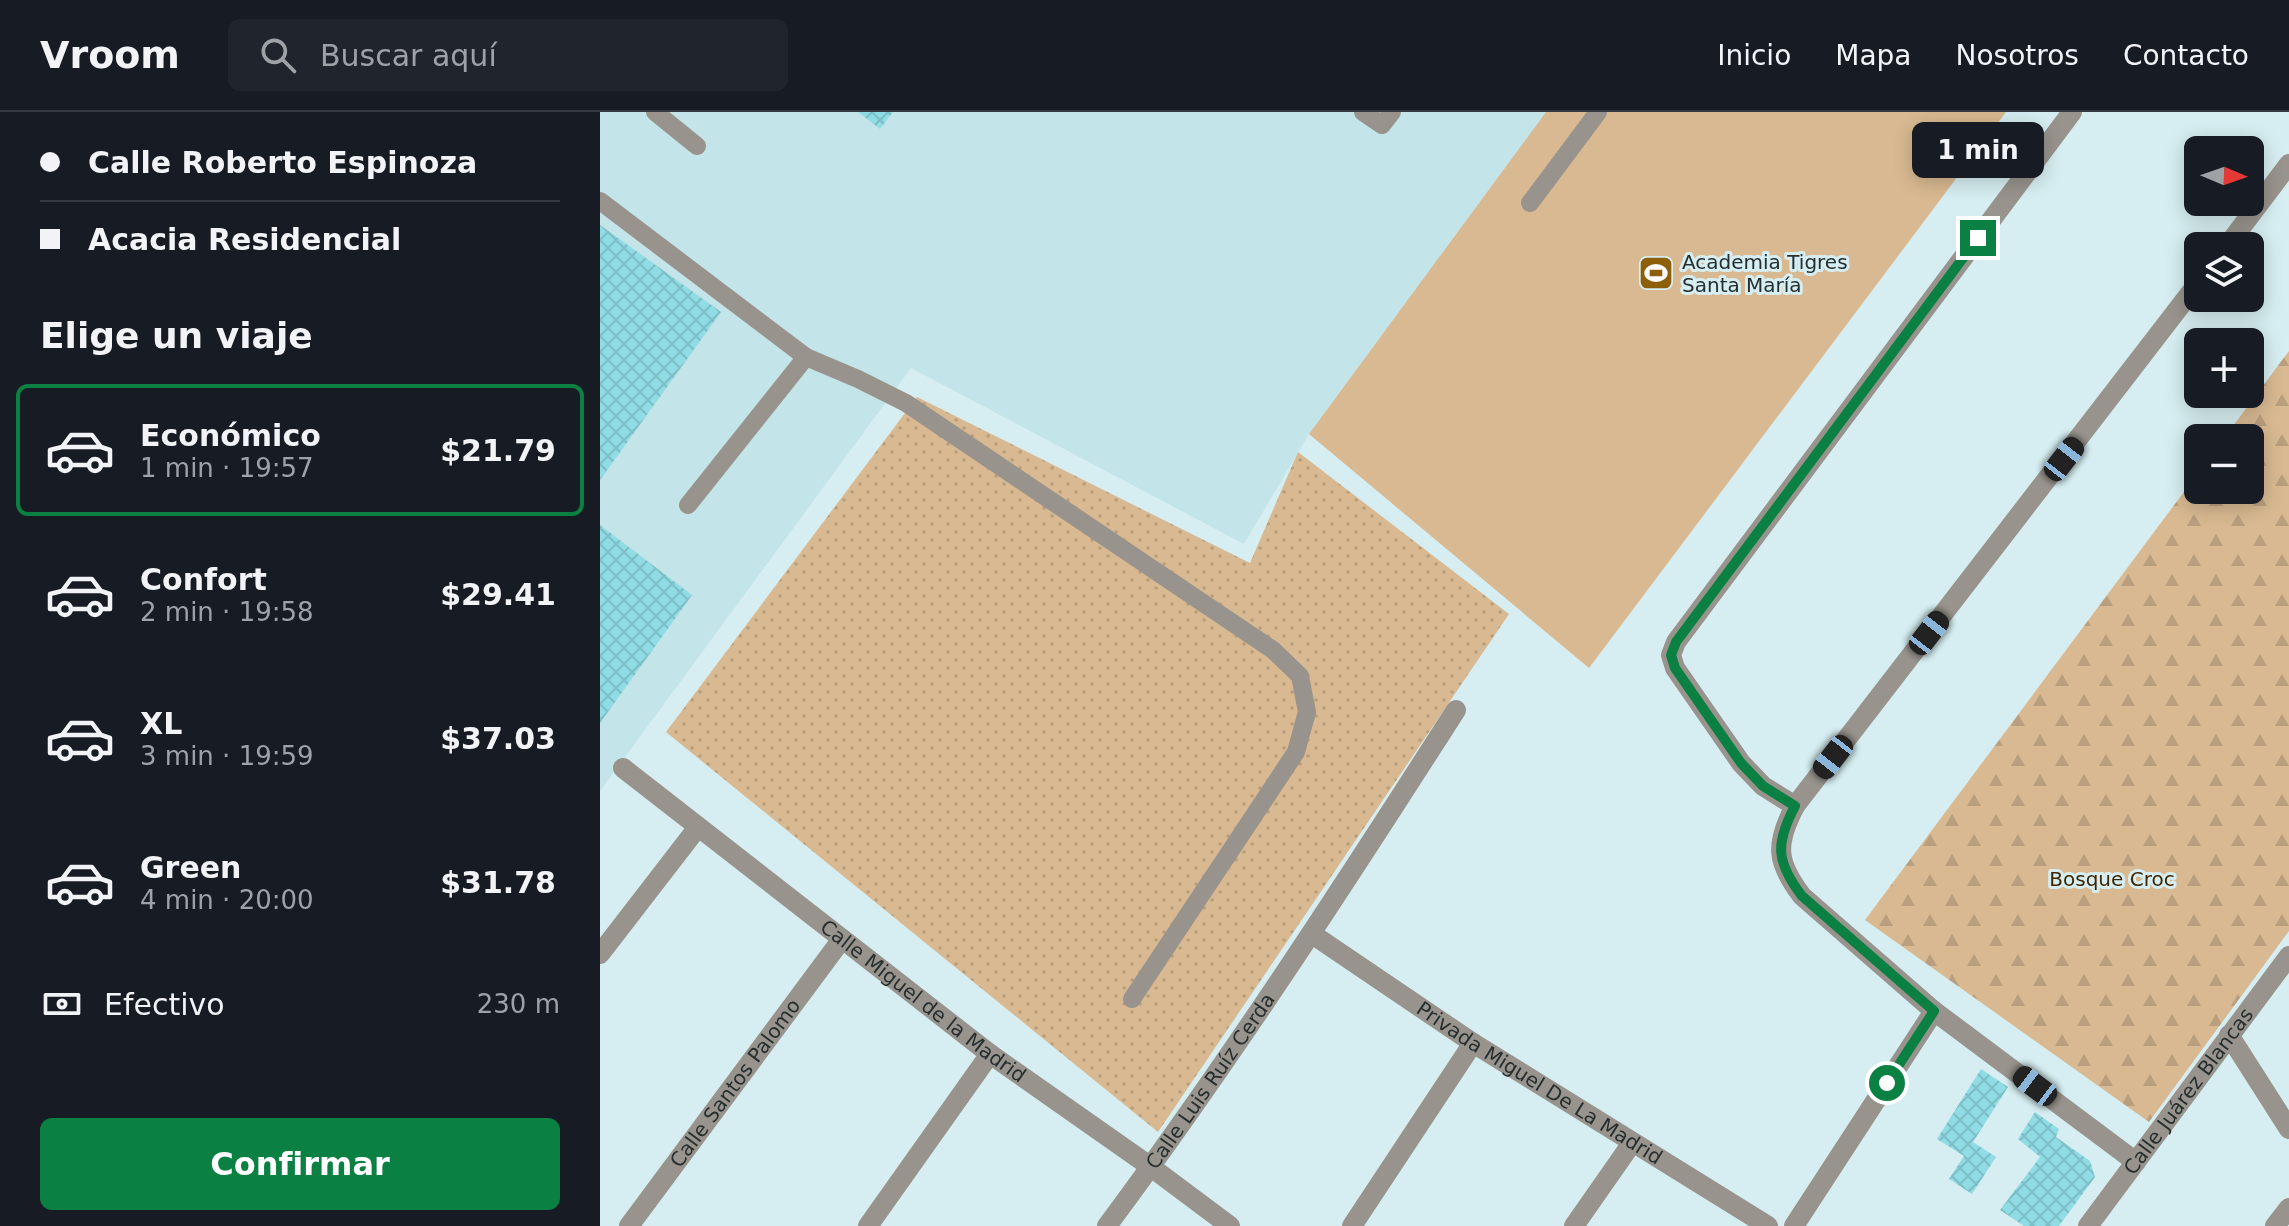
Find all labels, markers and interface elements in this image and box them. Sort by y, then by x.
search box [228,19,788,91]
text: Vroom [40,33,180,77]
icon: search [256,33,300,77]
text: Buscar aquí [320,38,497,73]
text: Inicio [1717,39,1791,72]
text: Mapa [1835,39,1912,72]
text: Nosotros [1956,39,2079,72]
text: Contacto [2123,39,2249,72]
callout: 1 min [1912,122,2044,178]
text: 1 min [1937,135,2019,165]
north arrow [2184,136,2264,216]
map controls [2184,136,2264,504]
text: Calle Roberto Espinoza [88,145,477,180]
route end [1960,220,1996,256]
text: Acacia Residencial [88,222,401,257]
button: layers [2184,232,2264,312]
place label: Academia Tigres Santa María [1682,250,1848,297]
sports icon: Academia Tigres Santa María [1637,254,1675,292]
text: Elige un viaje [40,315,313,356]
button: + [2184,328,2264,408]
icon: car [44,414,116,486]
text: Económico [140,418,321,453]
button: − [2184,424,2264,504]
text: $21.79 [440,433,556,468]
car [2040,433,2088,485]
text: 1 min · 19:57 [140,453,314,483]
icon: car [44,558,116,630]
text: Confort [140,562,267,597]
text: $29.41 [440,577,556,612]
text: 2 min · 19:58 [140,597,314,627]
car [1905,607,1953,659]
icon: car [44,702,116,774]
text: XL [140,706,182,741]
text: $37.03 [440,721,556,756]
car [1809,731,1857,783]
text: 3 min · 19:59 [140,741,314,771]
icon: car [44,846,116,918]
text: Green [140,850,241,885]
text: $31.78 [440,865,556,900]
park label: Bosque Croc [2049,867,2175,891]
text: 4 min · 20:00 [140,885,314,915]
street label: Calle Miguel de la Madrid [816,914,1031,1087]
icon: cash [40,982,84,1026]
text: Efectivo [104,987,225,1022]
street label: Calle Luis Ruíz Cerda [1141,988,1280,1174]
text: 230 m [477,989,560,1019]
street label: Calle Santos Palomo [665,994,805,1172]
street label: Privada Miguel De La Madrid [1412,996,1667,1169]
street label: Calle Juárez Blancas [2118,1003,2258,1179]
car [2009,1062,2061,1110]
route start [1869,1065,1905,1101]
button: Confirmar [40,1118,560,1210]

